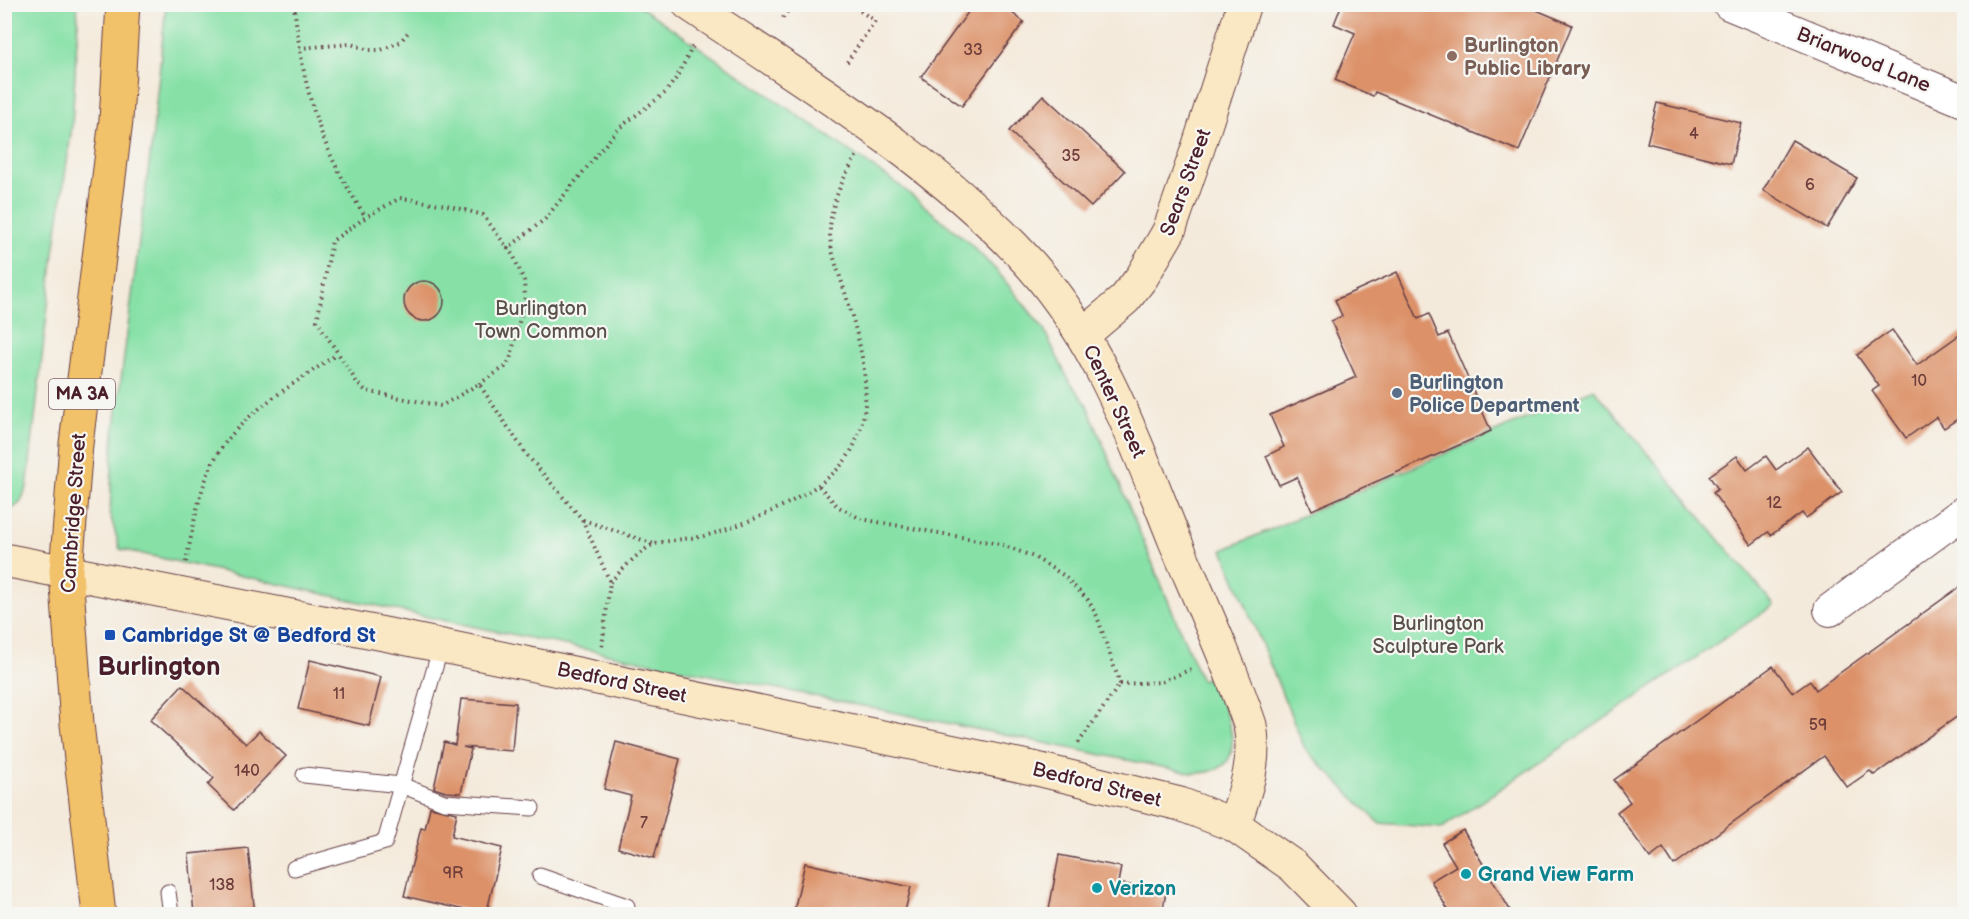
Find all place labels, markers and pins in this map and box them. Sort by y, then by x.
place label: Burlington Public Library [1464,34,1591,81]
marker: Burlington Public Library [1445,49,1459,63]
place label: Burlington Police Department [1409,371,1580,418]
marker: Burlington Police Department [1390,386,1404,400]
place label: Cambridge St @ Bedford St [122,624,376,648]
marker: Cambridge St @ Bedford St [103,628,117,642]
place label: Grand View Farm [1478,863,1634,887]
marker: Grand View Farm [1459,867,1473,881]
place label: Verizon [1109,877,1176,901]
marker: Verizon [1090,881,1104,895]

